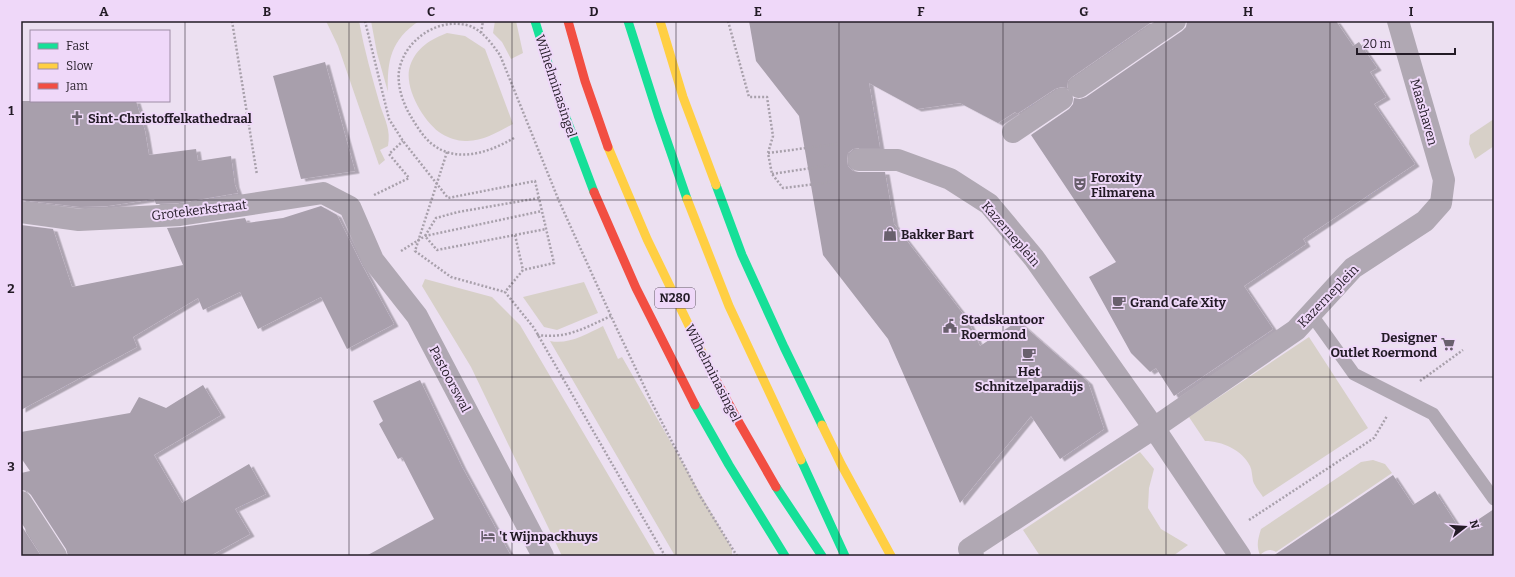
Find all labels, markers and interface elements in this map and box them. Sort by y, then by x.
text: A [99,4,109,19]
text: B [263,4,271,19]
text: C [427,4,435,19]
text: D [589,4,599,19]
text: E [754,4,762,19]
text: F [917,4,925,19]
text: G [1079,4,1089,19]
text: H [1243,4,1253,19]
text: I [1409,4,1414,19]
legend [30,30,170,102]
scale bar [1357,30,1455,56]
street label: Wilhelminasingel [532,33,580,140]
text: 20 m [1363,37,1392,51]
text: Fast [66,39,90,53]
text: Slow [66,59,93,73]
street label: Maashaven [1407,77,1441,148]
text: Jam [65,79,88,93]
text: 1 [8,103,14,118]
church icon: Sint-Christoffelkathedraal [69,110,85,126]
place label: Sint-Christoffelkathedraal [88,111,252,126]
place label: Foroxity Filmarena [1091,170,1155,200]
theatre icon: Foroxity Filmarena [1072,176,1088,192]
street label: Grotekerkstraat [151,197,248,223]
street label: Kazerneplein [979,199,1044,270]
shop icon: Bakker Bart [882,226,898,242]
place label: Bakker Bart [901,227,974,242]
street label: Kazerneplein [1295,261,1362,330]
text: 2 [7,281,15,296]
road number: N280 [655,288,695,308]
cafe icon: Grand Cafe Xity [1111,294,1127,310]
place label: Grand Cafe Xity [1130,295,1227,310]
place label: Stadskantoor Roermond [961,312,1044,342]
public building icon: Stadskantoor Roermond [942,318,958,334]
street label: Wilhelminasingel [682,322,744,424]
place label: Designer Outlet Roermond [1330,330,1437,360]
supermarket icon: Designer Outlet Roermond [1440,336,1456,352]
street label: Pastoorswal [426,343,474,415]
cafe icon: Het Schnitzelparadijs [1021,346,1037,362]
place label: Het Schnitzelparadijs [975,364,1083,395]
text: 3 [7,459,15,474]
north arrow [1445,507,1485,547]
text: N [1467,518,1482,531]
hotel icon: 't Wijnpackhuys [480,528,496,544]
place label: 't Wijnpackhuys [499,529,598,545]

